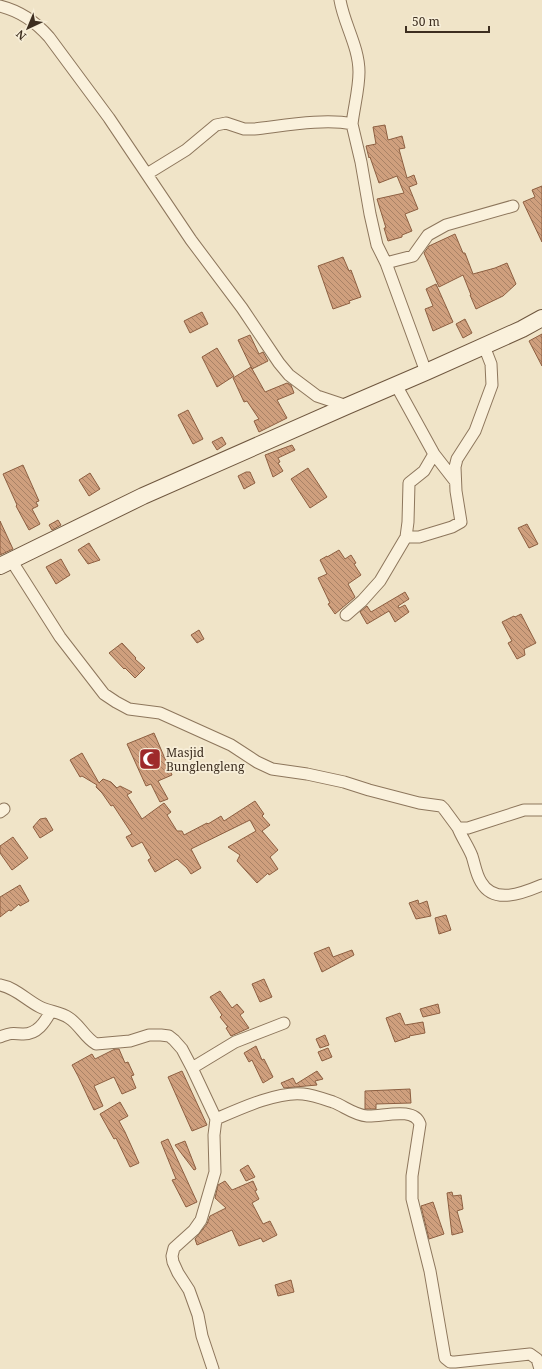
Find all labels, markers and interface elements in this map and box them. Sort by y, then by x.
north arrow [8,8,48,48]
scale bar [406,8,489,34]
text: 50 m [412,13,440,30]
text: N [12,27,29,44]
place label: Masjid Bunglengleng [166,744,245,775]
mosque icon: Masjid Bunglengleng [137,746,163,772]

